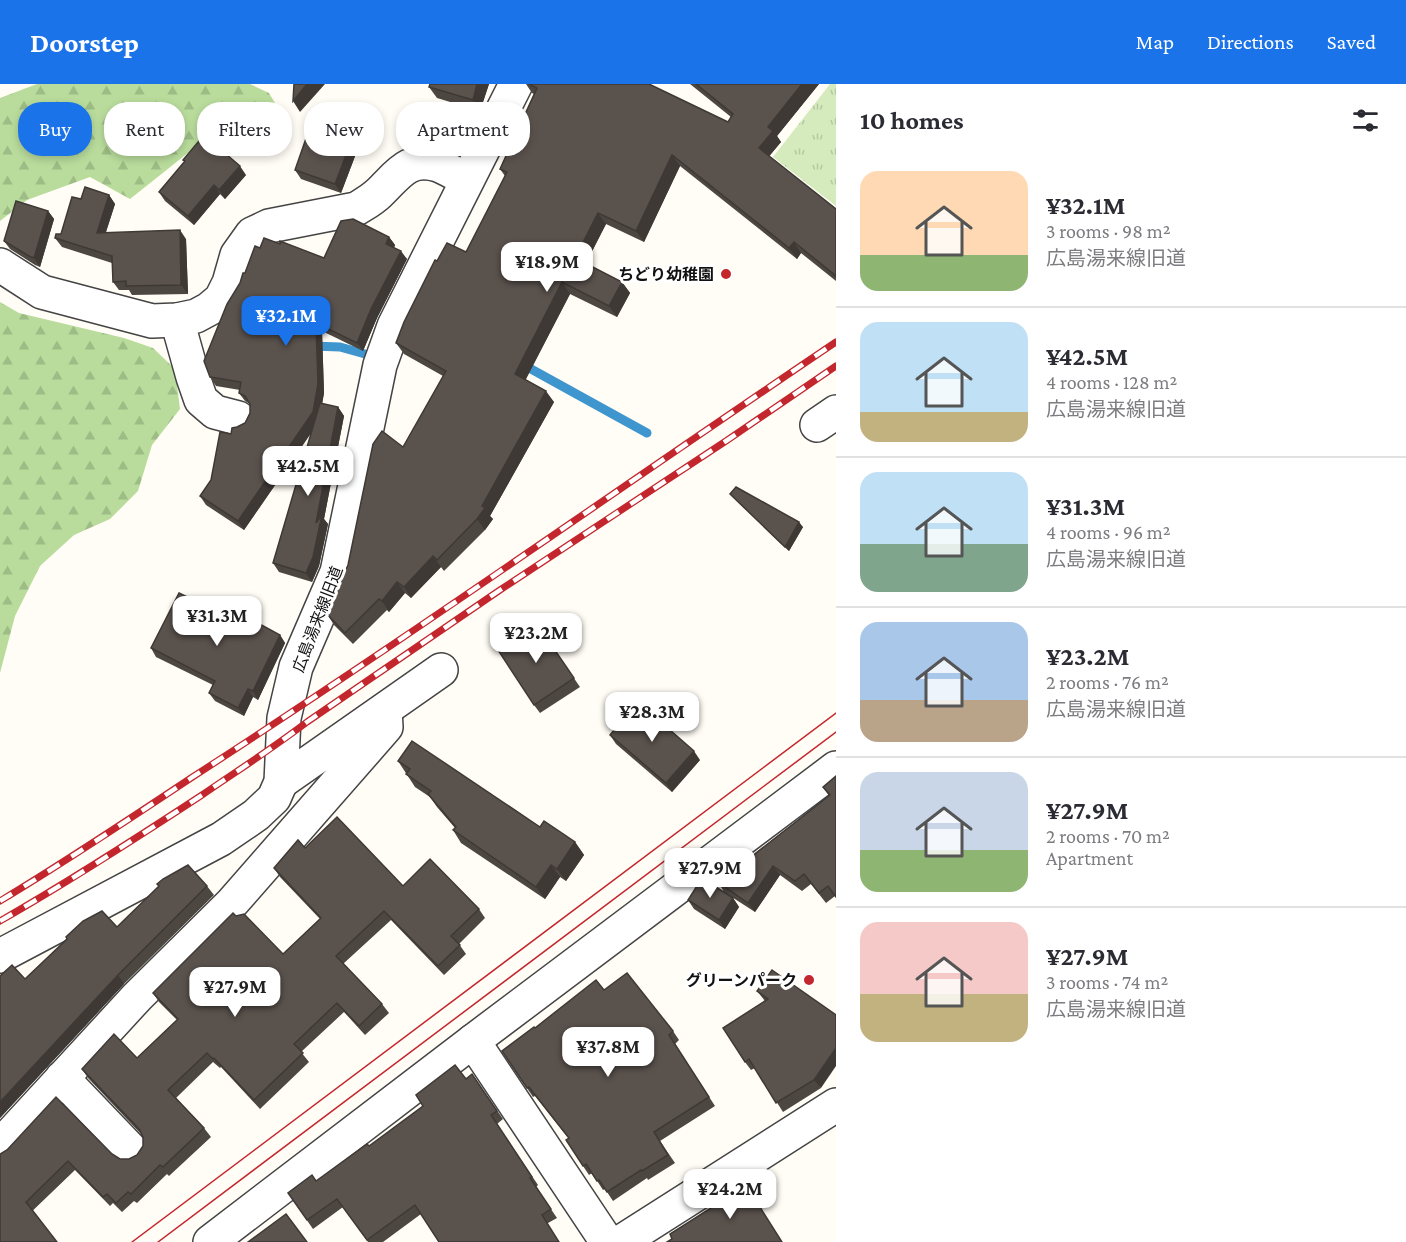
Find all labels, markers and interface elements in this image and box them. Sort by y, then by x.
text: Doorstep [30,27,139,58]
text: Map [1136,30,1174,54]
text: Directions [1207,30,1294,54]
text: Saved [1327,30,1376,54]
chip: Buy [18,102,92,156]
chip: Rent [104,102,185,156]
chip: Filters [197,102,292,156]
chip: New [304,102,384,156]
chip: Apartment [396,102,530,156]
icon: filters [1349,104,1382,137]
text: 10 homes [860,106,964,135]
text: ¥32.1M [1046,191,1125,220]
icon: home [908,195,980,267]
text: 3 rooms · 98 m² [1046,220,1171,242]
pin: ¥18.9M [498,242,596,293]
text: 広島湯来線旧道 [1046,247,1186,269]
text: ¥18.9M [515,250,579,272]
place label: ちどり幼稚園 [618,266,714,283]
marker: ちどり幼稚園 [719,267,733,281]
pin: ¥32.1M [237,296,335,347]
text: ¥32.1M [255,304,317,326]
text: ¥42.5M [1046,342,1128,371]
icon: home [908,346,980,418]
text: 4 rooms · 128 m² [1046,371,1177,393]
text: 広島湯来線旧道 [1046,398,1186,420]
pin: ¥42.5M [259,446,357,497]
text: ¥42.5M [276,454,340,476]
text: ¥31.3M [1046,492,1125,521]
icon: home [908,496,980,568]
text: 4 rooms · 96 m² [1046,521,1171,543]
text: 広島湯来線旧道 [1046,548,1186,570]
street label: 広島湯来線旧道 [289,564,345,675]
pin: ¥31.3M [168,596,266,647]
text: ¥31.3M [187,604,247,626]
pin: ¥23.2M [487,613,585,664]
text: ¥23.2M [504,621,568,643]
text: ¥23.2M [1046,642,1129,671]
icon: home [908,646,980,718]
text: 2 rooms · 76 m² [1046,671,1169,693]
pin: ¥28.3M [603,692,701,743]
text: 広島湯来線旧道 [1046,698,1186,720]
text: ¥28.3M [619,700,685,722]
icon: home [908,796,980,868]
text: ¥27.9M [1046,796,1128,825]
text: 2 rooms · 70 m² [1046,825,1170,847]
text: Apartment [1046,847,1133,869]
pin: ¥27.9M [661,848,759,899]
text: ¥27.9M [678,856,742,878]
text: ¥27.9M [1046,942,1128,971]
icon: home [908,946,980,1018]
pin: ¥27.9M [186,967,284,1018]
place label: グリーンパーク [686,971,797,989]
text: 3 rooms · 74 m² [1046,971,1168,993]
marker: グリーンパーク [802,973,816,987]
text: ¥27.9M [203,975,267,997]
text: 広島湯来線旧道 [1046,998,1186,1020]
pin: ¥37.8M [559,1027,657,1078]
text: ¥37.8M [576,1035,640,1057]
pin: ¥24.2M [681,1169,779,1220]
text: ¥24.2M [697,1177,763,1199]

